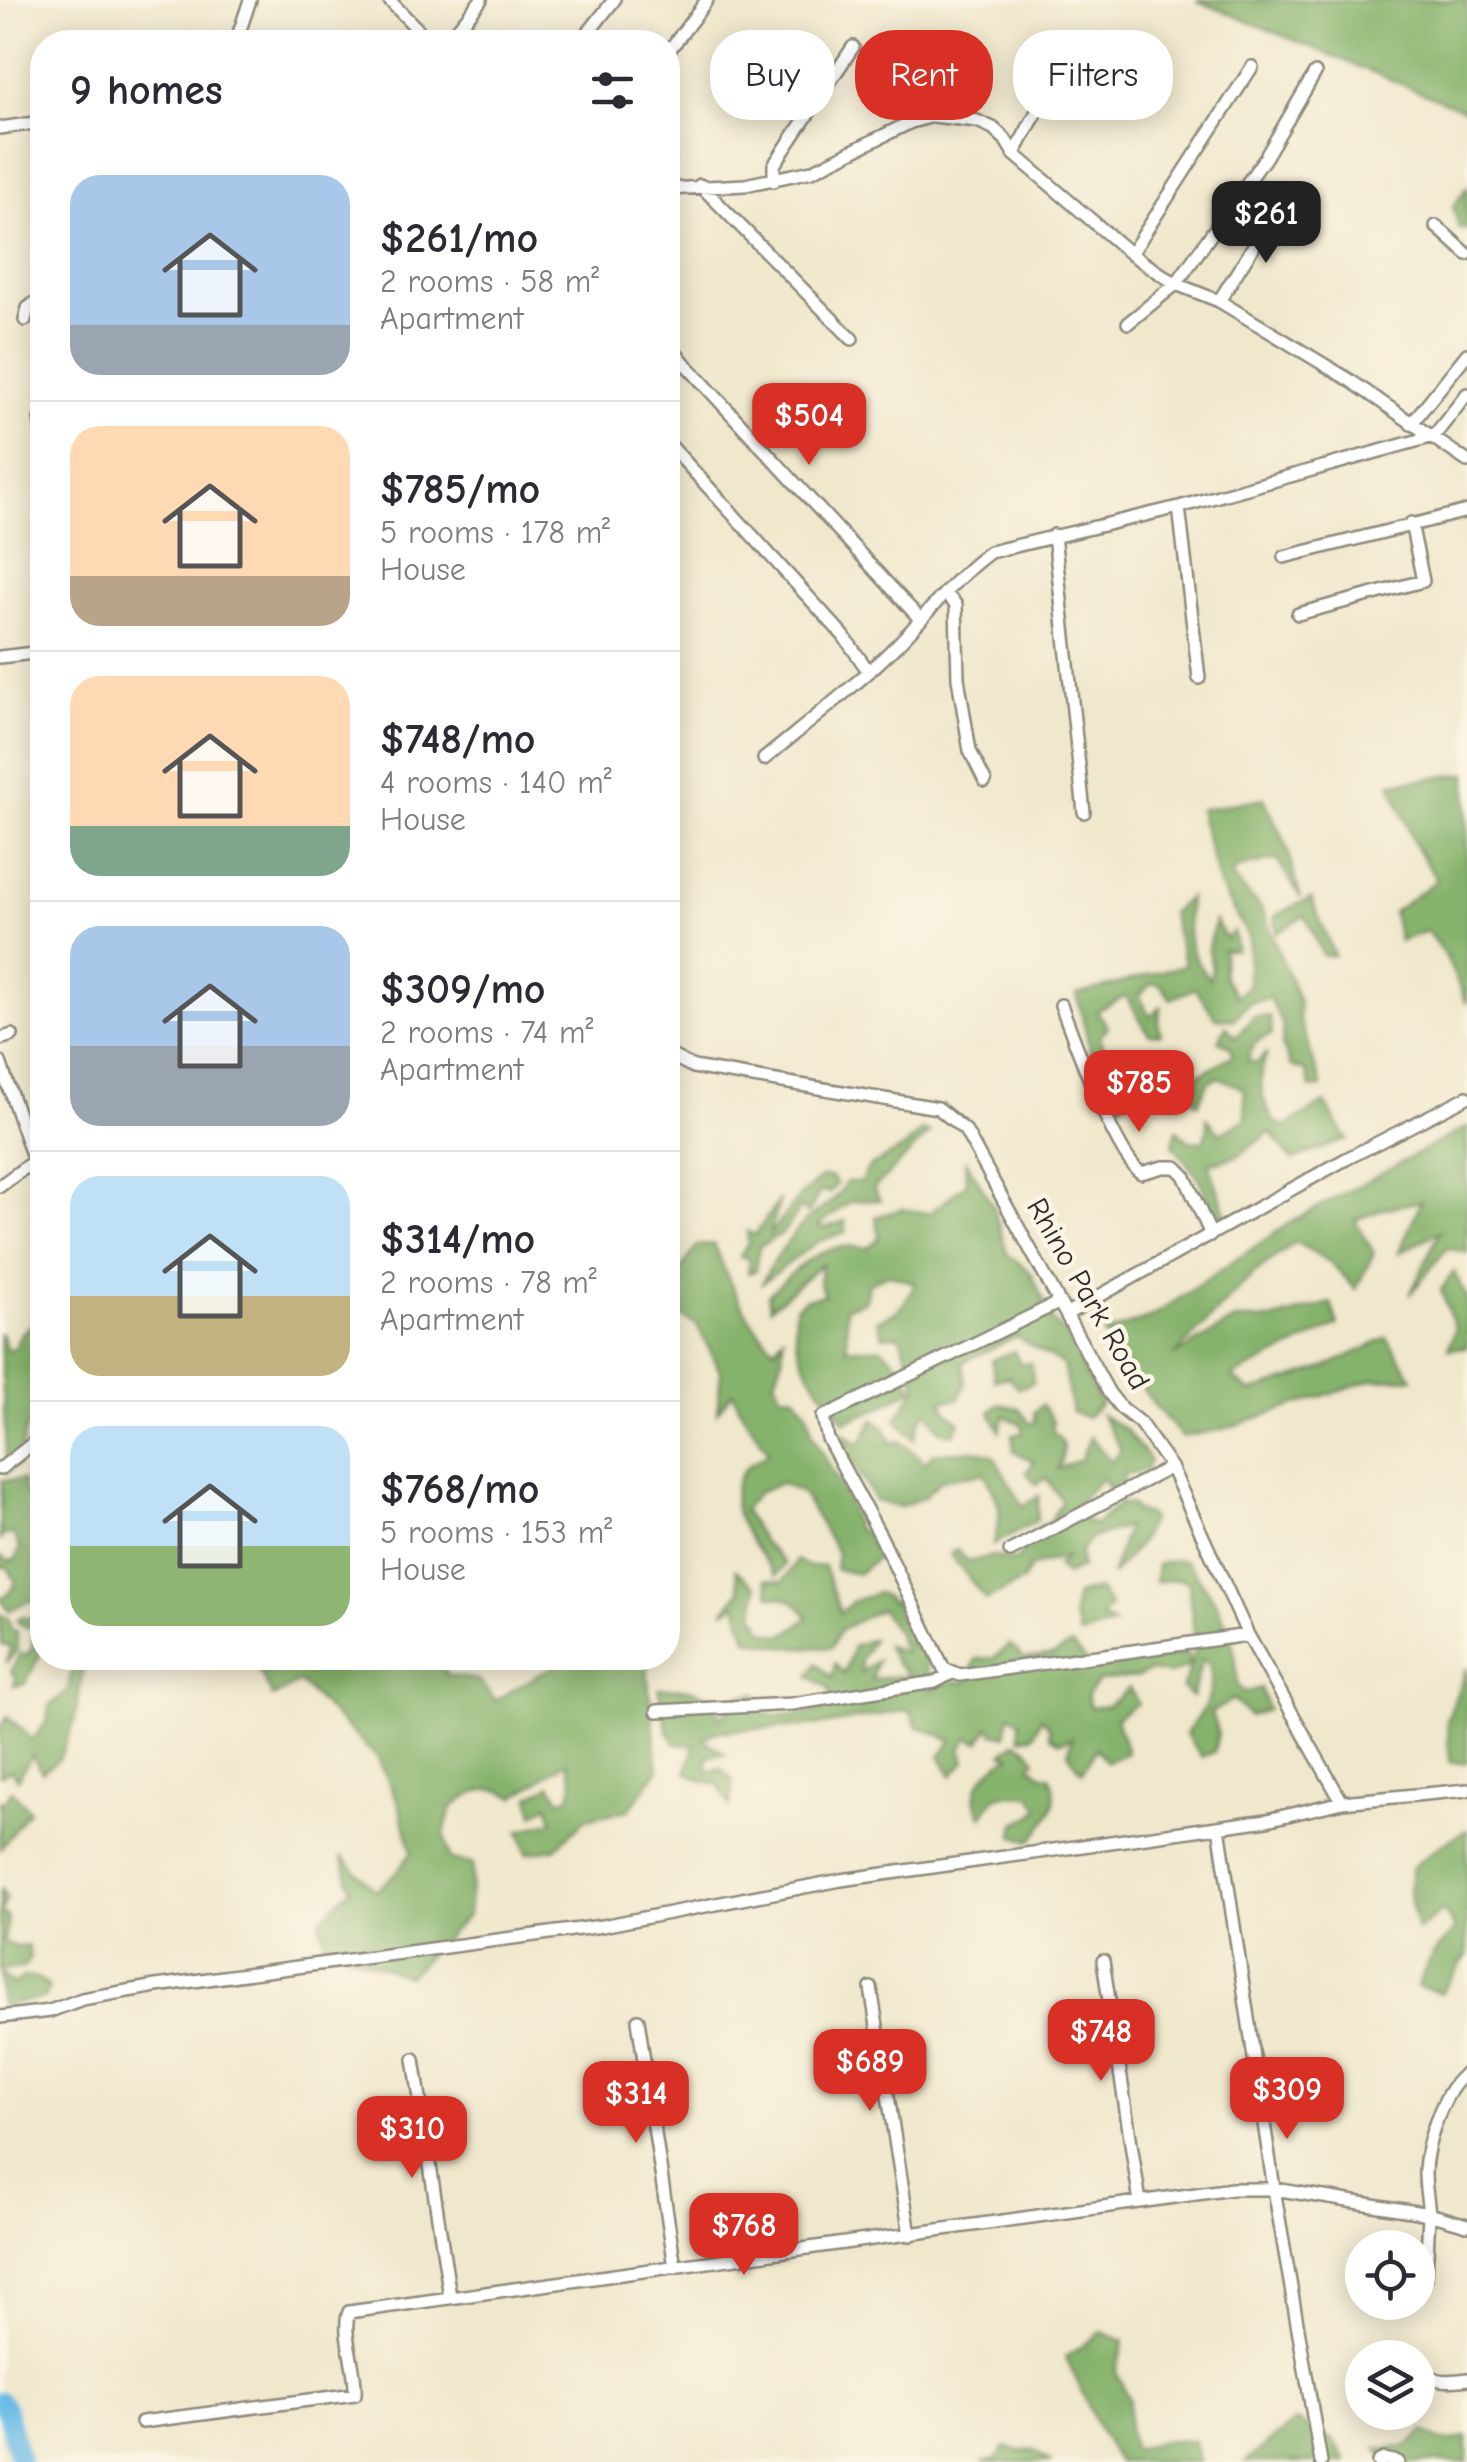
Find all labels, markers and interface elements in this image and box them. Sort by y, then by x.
chip: Buy [710,30,835,120]
chip: Rent [855,30,993,120]
chip: Filters [1013,30,1173,120]
icon: filters [585,63,640,118]
text: 9 homes [70,66,223,115]
pin: $261 [1207,181,1325,266]
text: $261 [1234,195,1298,232]
text: $261/mo [380,214,538,263]
icon: home [150,215,270,335]
text: 2 rooms · 58 m² [380,263,599,300]
text: Apartment [380,300,523,337]
pin: $504 [750,383,868,468]
text: $504 [774,397,844,434]
text: $785/mo [380,465,540,514]
icon: home [150,466,270,586]
text: 5 rooms · 178 m² [380,514,610,551]
text: House [380,551,466,588]
text: $748/mo [380,715,536,764]
icon: home [150,716,270,836]
text: 4 rooms · 140 m² [380,764,612,801]
text: House [380,801,466,838]
text: $309/mo [380,965,546,1014]
icon: home [150,966,270,1086]
text: 2 rooms · 74 m² [380,1014,593,1051]
pin: $785 [1080,1050,1198,1135]
text: Apartment [380,1051,523,1088]
text: $785 [1106,1064,1172,1101]
street label: Rhino Park Road [1019,1192,1157,1396]
text: $314/mo [380,1215,535,1264]
icon: home [150,1216,270,1336]
text: 2 rooms · 78 m² [380,1264,597,1301]
text: Apartment [380,1301,523,1338]
text: $768/mo [380,1465,539,1514]
icon: home [150,1466,270,1586]
text: 5 rooms · 153 m² [380,1514,612,1551]
text: House [380,1551,466,1588]
pin: $748 [1042,1999,1160,2084]
text: $748 [1070,2013,1132,2050]
pin: $689 [811,2029,929,2114]
text: $689 [835,2043,905,2080]
pin: $309 [1228,2057,1346,2142]
pin: $314 [577,2061,695,2146]
text: $309 [1252,2071,1322,2108]
text: $314 [605,2075,667,2112]
pin: $310 [353,2096,471,2181]
text: $310 [379,2110,445,2147]
pin: $768 [685,2193,803,2278]
text: $768 [711,2207,777,2244]
map controls [1345,2230,1435,2430]
button: locate [1345,2230,1435,2320]
button: layers [1345,2340,1435,2430]

